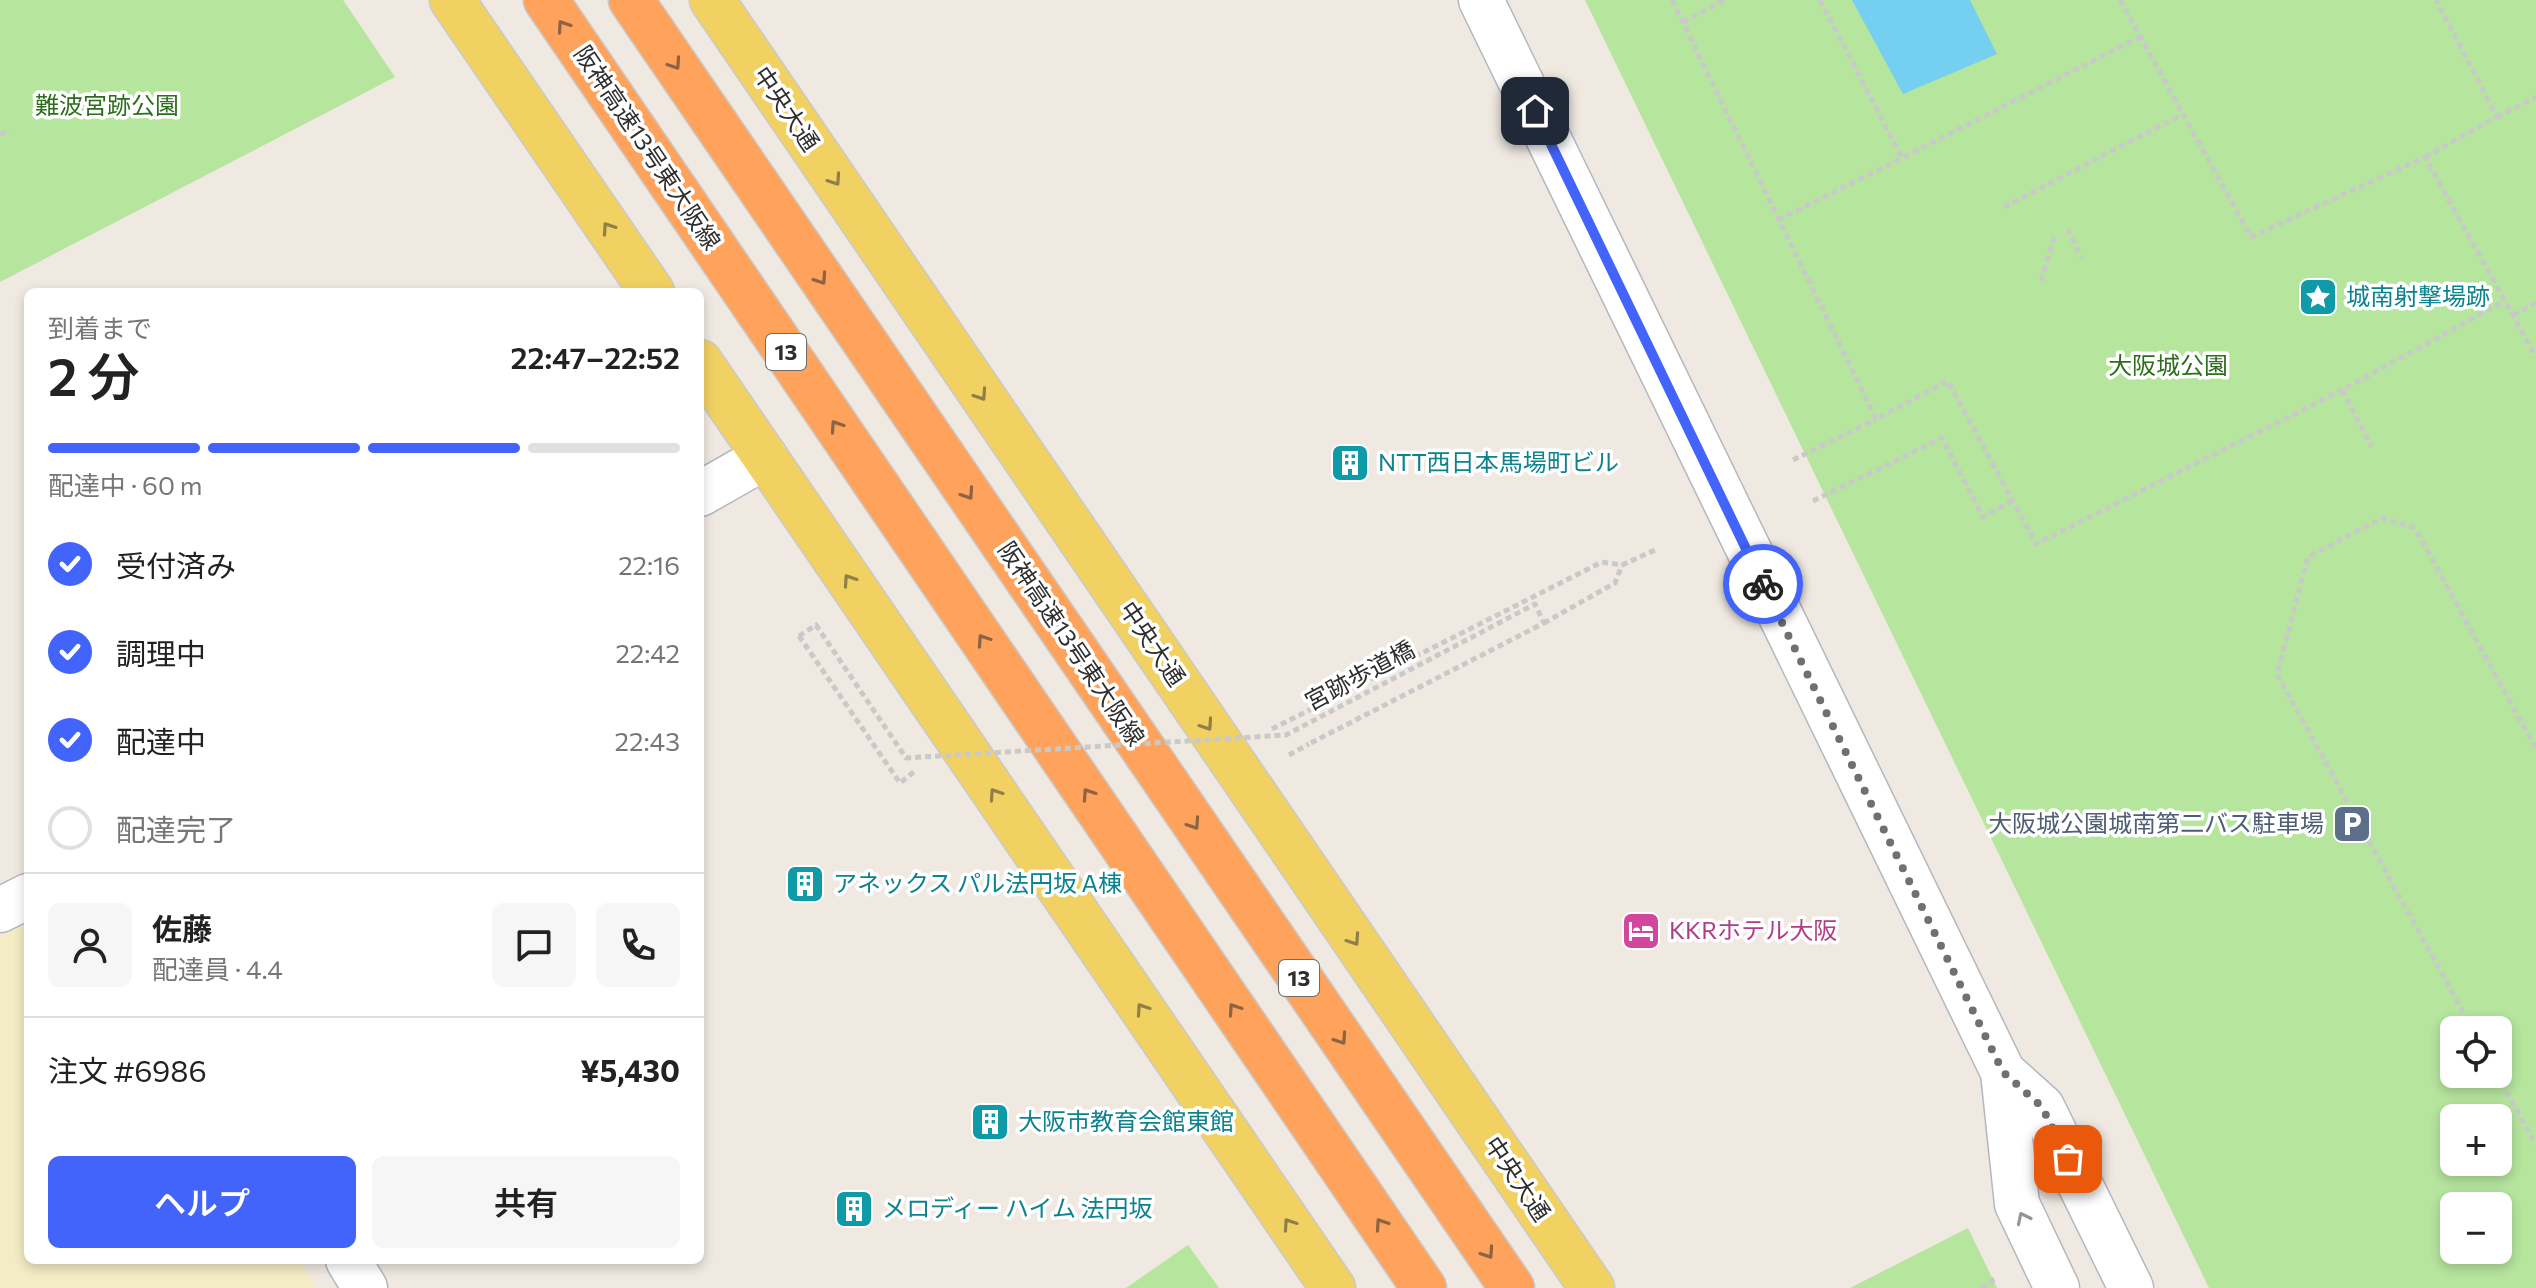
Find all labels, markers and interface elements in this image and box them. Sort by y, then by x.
one-way arrow [558,20,573,34]
street label: 阪神高速13号東大阪線 [569,40,727,255]
one-way arrow [665,56,680,70]
street label: 中央大通 [748,60,826,156]
pin [1501,77,1569,145]
icon: home [1513,89,1557,133]
park label: 難波宮跡公園 [35,90,179,119]
one-way arrow [825,171,840,186]
one-way arrow [603,222,618,236]
one-way arrow [811,271,826,285]
place icon: 城南射撃場跡 [2297,276,2339,318]
place label: 城南射撃場跡 [2346,281,2490,310]
text: 到着まで [48,312,152,343]
road number: 13 [766,334,806,370]
text: 22:47–22:52 [511,338,680,375]
text: 2 分 [48,343,139,407]
park label: 大阪城公園 [2108,350,2228,379]
one-way arrow [971,386,986,400]
one-way arrow [831,420,846,434]
building icon: NTT西日本馬場町ビル [1329,442,1371,484]
place label: NTT西日本馬場町ビル [1378,447,1619,476]
text: 配達中 · 60 m [48,469,203,500]
one-way arrow [958,485,973,499]
street label: 阪神高速13号東大阪線 [993,536,1151,751]
icon: check [48,542,92,586]
courier [1723,544,1803,624]
text: 受付済み [116,546,236,583]
text: 22:16 [618,549,680,580]
icon: bike [1741,562,1785,606]
one-way arrow [844,574,859,588]
street label: 中央大通 [1114,595,1192,691]
icon: check [48,630,92,674]
text: 調理中 [116,634,206,671]
street label: 宮跡歩道橋 [1300,634,1419,716]
one-way arrow [978,635,993,649]
text: 22:42 [615,637,680,668]
one-way arrow [1197,716,1212,730]
icon: check [48,718,92,762]
text: 配達中 [116,722,206,759]
text: 22:43 [615,725,680,756]
one-way arrow [1082,788,1097,802]
one-way arrow [990,789,1005,803]
parking icon: 大阪城公園城南第二バス駐車場 [2331,803,2373,845]
place label: 大阪城公園城南第二バス駐車場 [1988,808,2324,837]
text: 配達完了 [116,810,236,847]
one-way arrow [1184,816,1199,830]
building icon: アネックス パル法円坂 A棟 [784,863,826,905]
place label: アネックス パル法円坂 A棟 [833,868,1122,897]
button: person [48,903,132,987]
button: chat [492,903,576,987]
button: phone [596,903,680,987]
text: 佐藤 [152,909,212,946]
hotel icon: KKRホテル大阪 [1620,910,1662,952]
place label: KKRホテル大阪 [1669,915,1837,944]
one-way arrow [1344,931,1359,945]
text: 配達員 · 4.4 [152,953,283,984]
road number: 13 [1279,960,1319,996]
one-way arrow [1229,1003,1244,1017]
one-way arrow [1137,1004,1152,1018]
map controls [2440,1016,2512,1264]
button: locate [2440,1016,2512,1088]
one-way arrow [1331,1030,1346,1044]
text: 注文 #6986 [48,1051,207,1088]
text: ¥5,430 [580,1051,680,1088]
building icon: 大阪市教育会館東館 [969,1101,1011,1143]
button: + [2440,1104,2512,1176]
place label: 大阪市教育会館東館 [1018,1106,1234,1135]
pin [2034,1125,2102,1193]
street label: 中央大通 [1479,1130,1557,1226]
icon: bag [2046,1137,2090,1181]
button: ヘルプ [48,1156,356,1248]
button: 共有 [372,1156,680,1248]
building icon: メロディー ハイム 法円坂 [833,1188,875,1230]
button: − [2440,1192,2512,1264]
place label: メロディー ハイム 法円坂 [882,1193,1153,1222]
one-way arrow [2017,1211,2033,1226]
one-way arrow [1284,1218,1299,1232]
one-way arrow [1375,1218,1390,1232]
one-way arrow [1478,1245,1493,1259]

